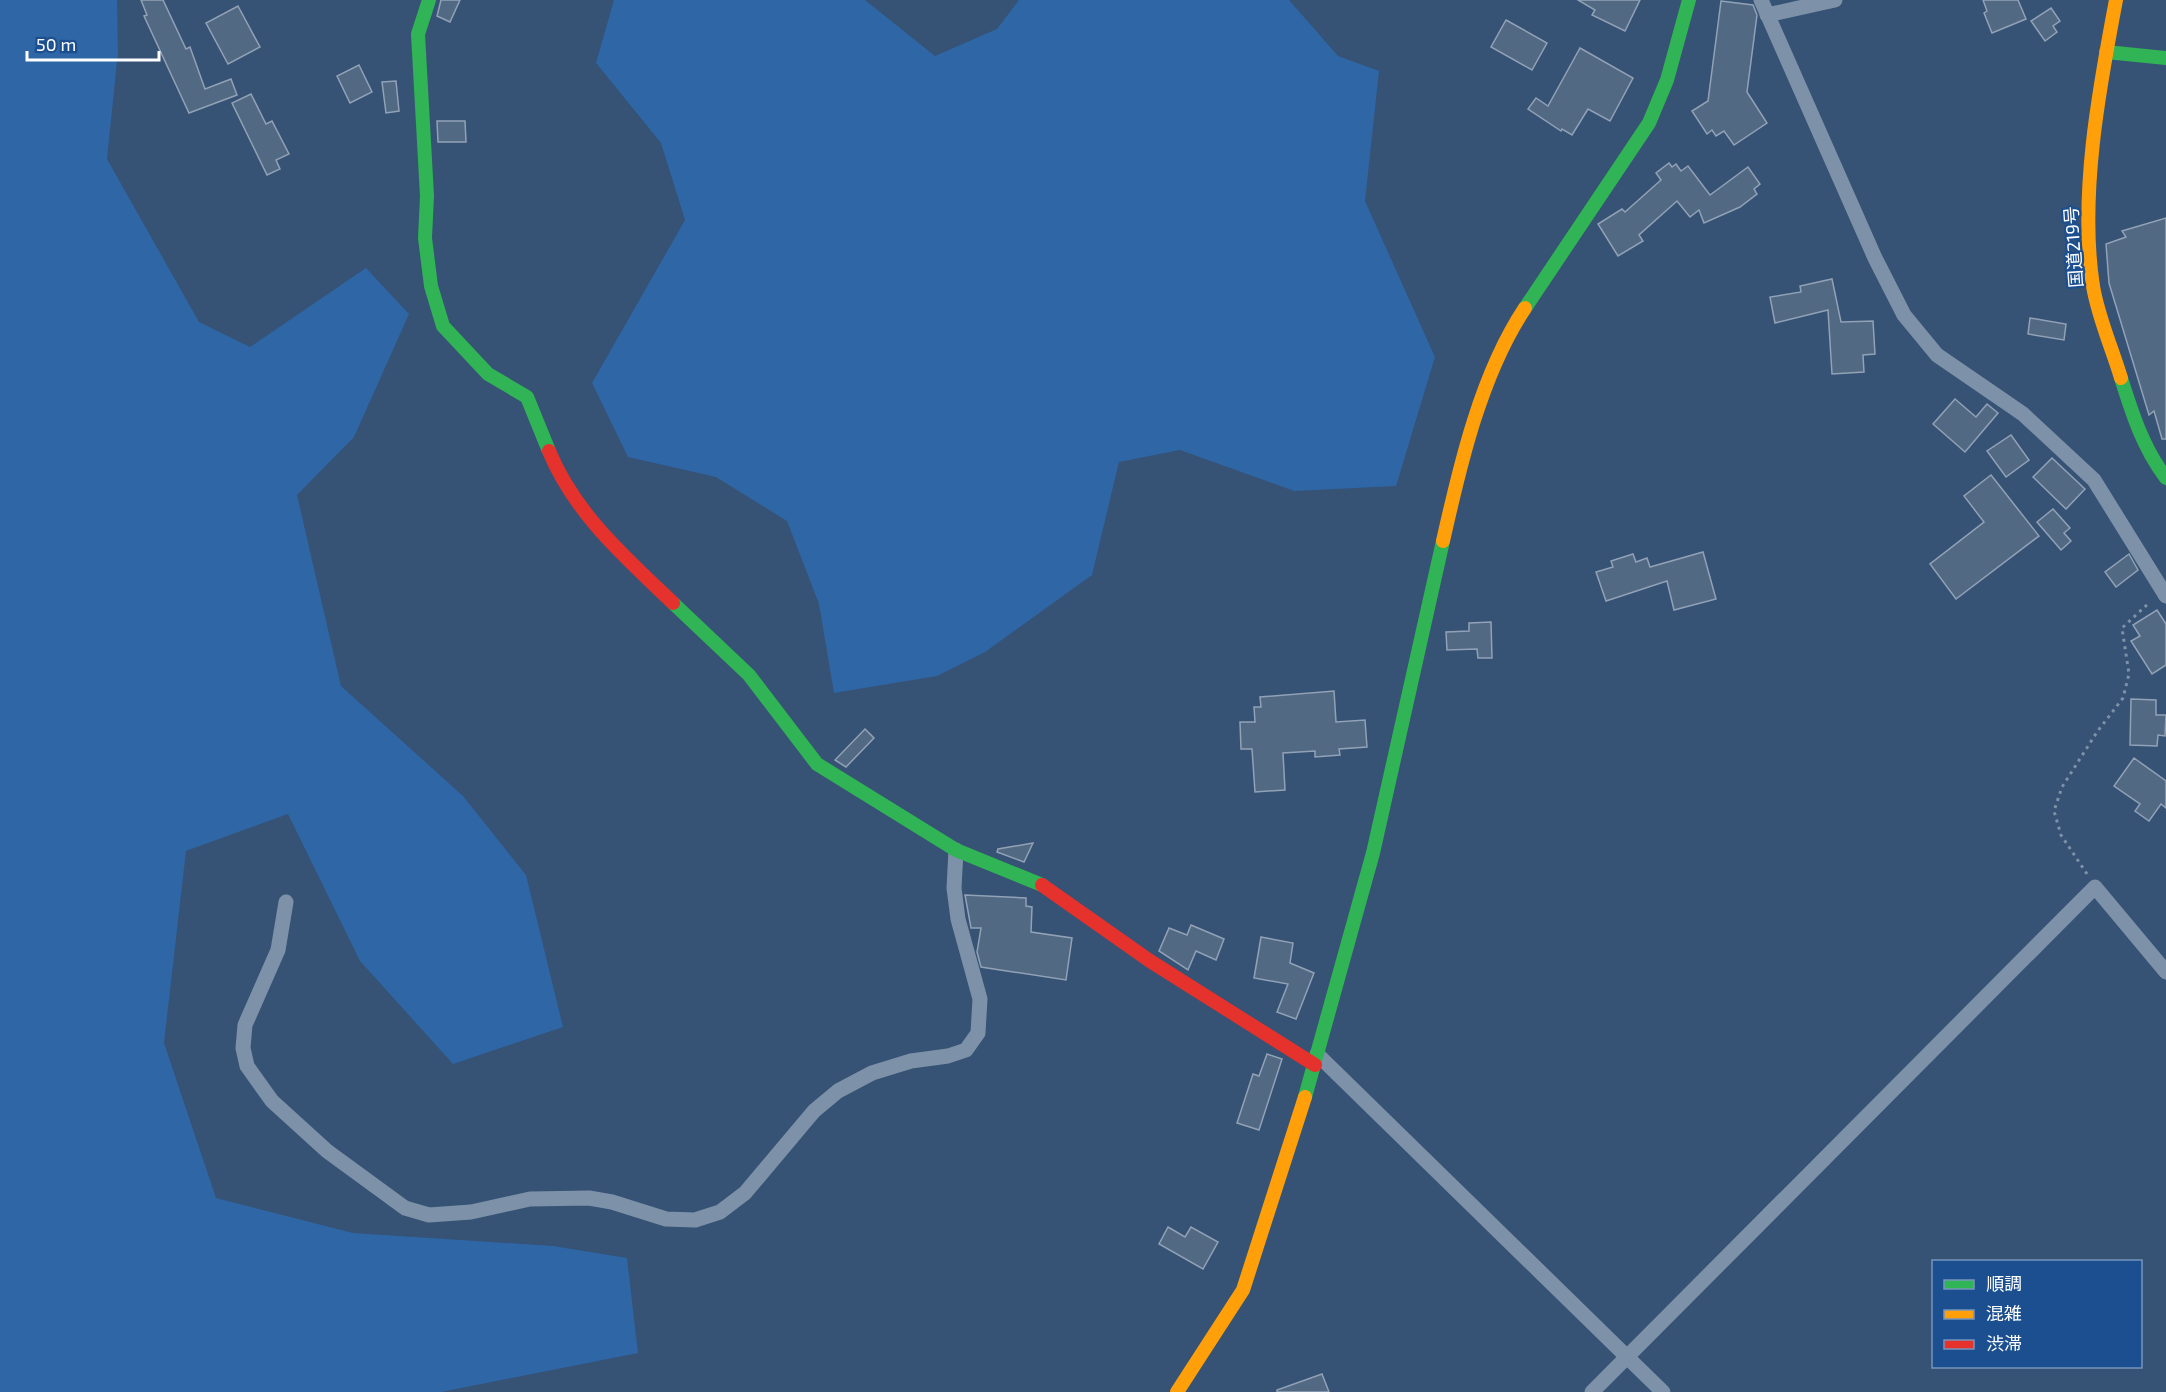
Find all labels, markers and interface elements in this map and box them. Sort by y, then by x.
scale bar [27,24,159,62]
text: 50 m [36,33,76,55]
street label: 国道219号 [2059,206,2087,289]
legend [1932,1260,2142,1368]
text: 順調 [1986,1272,2022,1294]
text: 混雑 [1986,1302,2022,1324]
text: 渋滞 [1986,1332,2022,1354]

